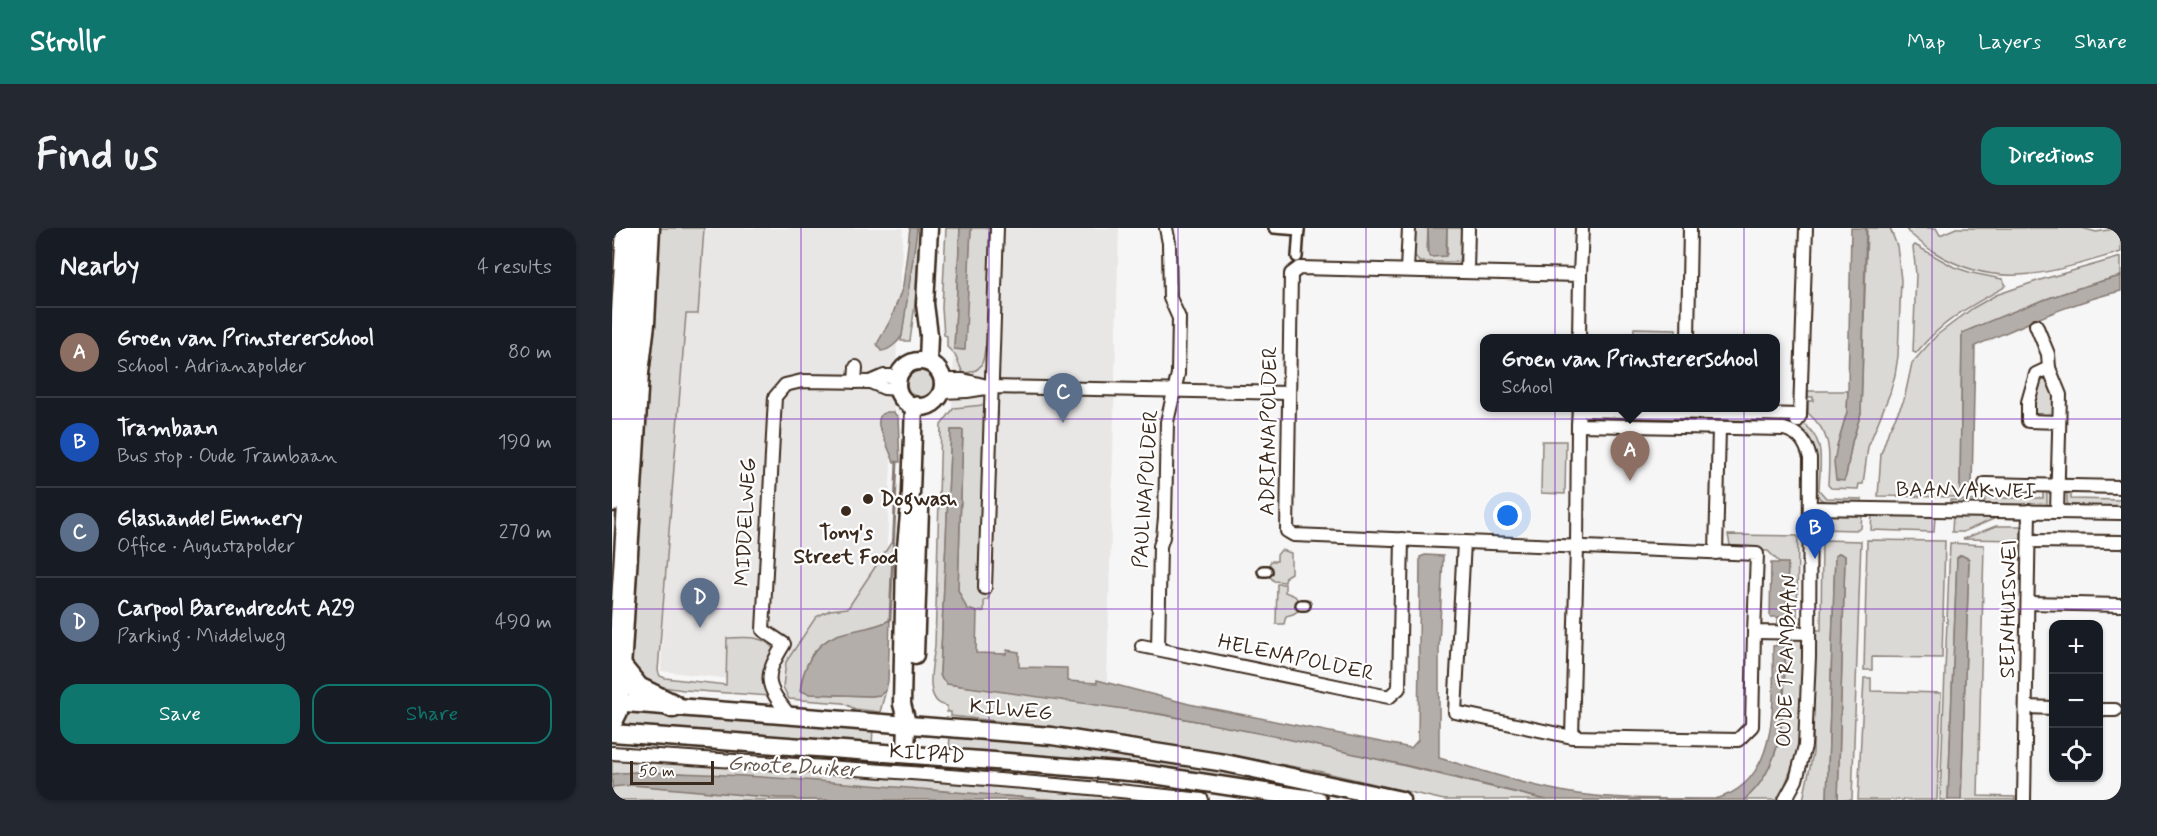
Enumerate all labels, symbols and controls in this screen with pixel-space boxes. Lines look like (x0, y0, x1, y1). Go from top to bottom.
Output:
text: Strollr (30, 24, 105, 61)
text: Map (1907, 28, 1945, 56)
text: Layers (1978, 28, 2041, 56)
text: Share (2074, 28, 2127, 56)
button: Directions (1981, 127, 2121, 185)
text: Find us (36, 129, 158, 184)
text: Nearby (60, 250, 139, 284)
text: 4 results (477, 254, 552, 281)
text: Groen van Prinstererschool (117, 325, 374, 353)
popup (1480, 334, 1780, 412)
text: A (73, 339, 86, 366)
text: 80 m (508, 339, 552, 366)
street label: ADRIANAPOLDER (1254, 346, 1284, 516)
text: Groen van Prinstererschool (1501, 346, 1759, 374)
text: School · Adrianapolder (117, 353, 307, 380)
pin: C (1044, 374, 1082, 423)
text: School (1501, 374, 1553, 401)
street label: PAULINAPOLDER (1126, 409, 1166, 569)
text: Trambaan (117, 415, 218, 443)
text: B (73, 429, 86, 456)
text: 190 m (498, 429, 552, 456)
pin: A (1610, 432, 1650, 481)
text: Bus stop · Oude Trambaan (117, 443, 337, 470)
street label: MIDDELWEG (729, 457, 763, 587)
street label: BAANVAKWEI (1896, 476, 2036, 506)
place label: Dogwash (880, 485, 958, 515)
marker: Dogwash (861, 492, 875, 506)
your location (1493, 501, 1522, 530)
marker: Tony's Street Food (839, 504, 853, 518)
text: Glashandel Emmery (117, 505, 303, 533)
pin: B (1796, 510, 1834, 559)
text: C (72, 519, 87, 546)
text: 270 m (499, 519, 552, 546)
place label: Tony's Street Food (793, 519, 899, 571)
text: Office · Augustapolder (117, 533, 295, 560)
street label: SEINHUISWEI (1994, 539, 2024, 679)
street label: OUDE TRAMBAAN (1770, 574, 1804, 748)
pin: D (680, 578, 719, 628)
text: Carpool Barendrecht A29 (117, 595, 355, 623)
text: D (73, 609, 86, 636)
text: 490 m (495, 609, 552, 636)
map controls (2049, 620, 2103, 782)
button: + (2049, 620, 2103, 674)
text: Parking · Middelweg (117, 623, 286, 650)
street label: HELENAPOLDER (1215, 628, 1377, 688)
button: − (2049, 674, 2103, 728)
button: Save (60, 684, 300, 744)
button: Share (312, 684, 552, 744)
street label: KILWEG (968, 692, 1054, 728)
button: locate (2049, 728, 2103, 782)
street label: KILPAD (888, 737, 966, 771)
water label: Groote Duiker (727, 750, 862, 785)
scale bar (630, 758, 714, 786)
text: 50 m (639, 761, 675, 782)

